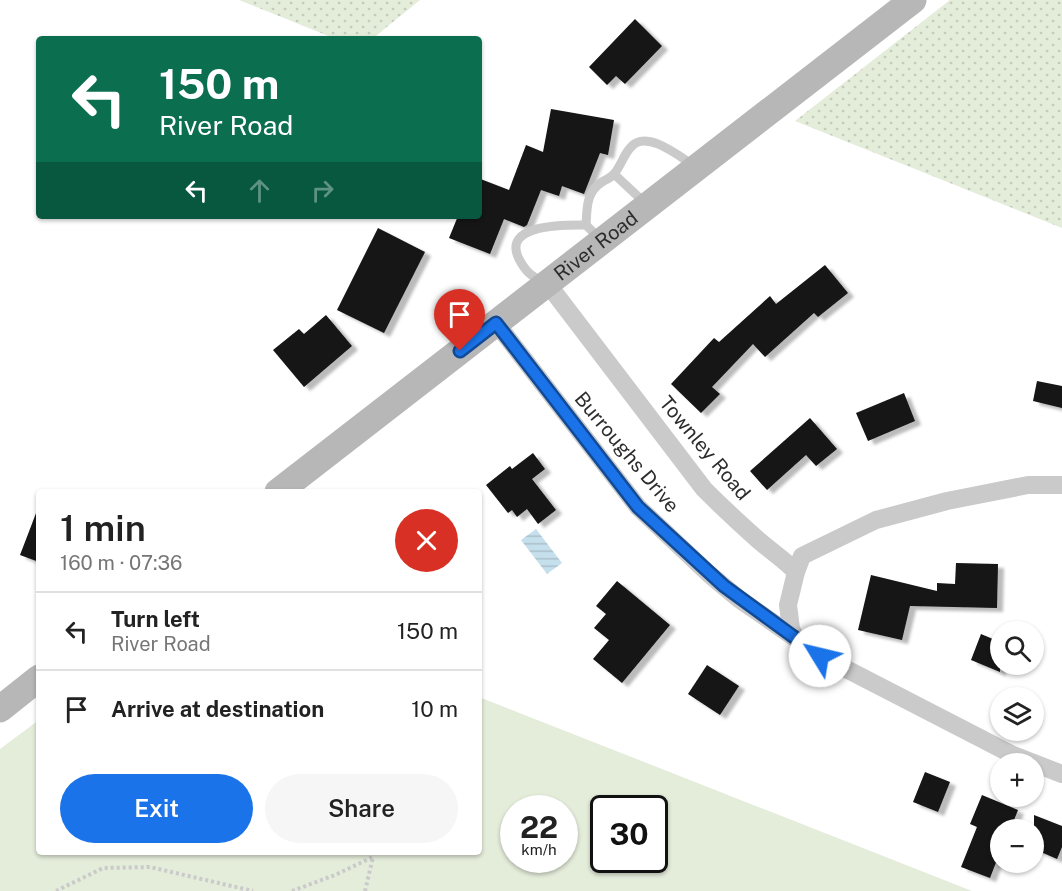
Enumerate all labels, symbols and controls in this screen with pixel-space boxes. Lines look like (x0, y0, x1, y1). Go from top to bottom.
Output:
text: 150 m (159, 59, 279, 108)
icon: left (60, 60, 138, 138)
text: River Road (159, 109, 293, 141)
icon: left (180, 174, 213, 207)
icon: ahead (243, 174, 276, 207)
icon: right (306, 174, 339, 207)
street label: River Road (549, 206, 643, 286)
pin (434, 289, 485, 351)
icon: arrive (443, 298, 476, 331)
street label: Burroughs Drive (570, 387, 684, 517)
street label: Townley Road (655, 391, 755, 505)
text: 1 min (60, 507, 146, 549)
button: close (395, 509, 458, 572)
text: 160 m · 07:36 (60, 551, 182, 575)
text: Turn left (111, 606, 200, 632)
icon: left (60, 615, 93, 648)
text: 150 m (397, 618, 458, 644)
map controls (990, 621, 1044, 873)
button: search (990, 621, 1044, 675)
position arrow (788, 624, 852, 688)
text: River Road (111, 632, 211, 656)
button: layers (990, 687, 1044, 741)
icon: arrive (60, 693, 93, 726)
text: Arrive at destination (111, 696, 324, 722)
text: 10 m (411, 696, 458, 722)
button: + (990, 753, 1044, 807)
button: Exit (60, 774, 253, 843)
button: Share (265, 774, 458, 843)
speed limit sign: 30 (590, 795, 668, 873)
text: 22 (520, 809, 558, 845)
button: − (990, 819, 1044, 873)
text: km/h (521, 841, 557, 858)

